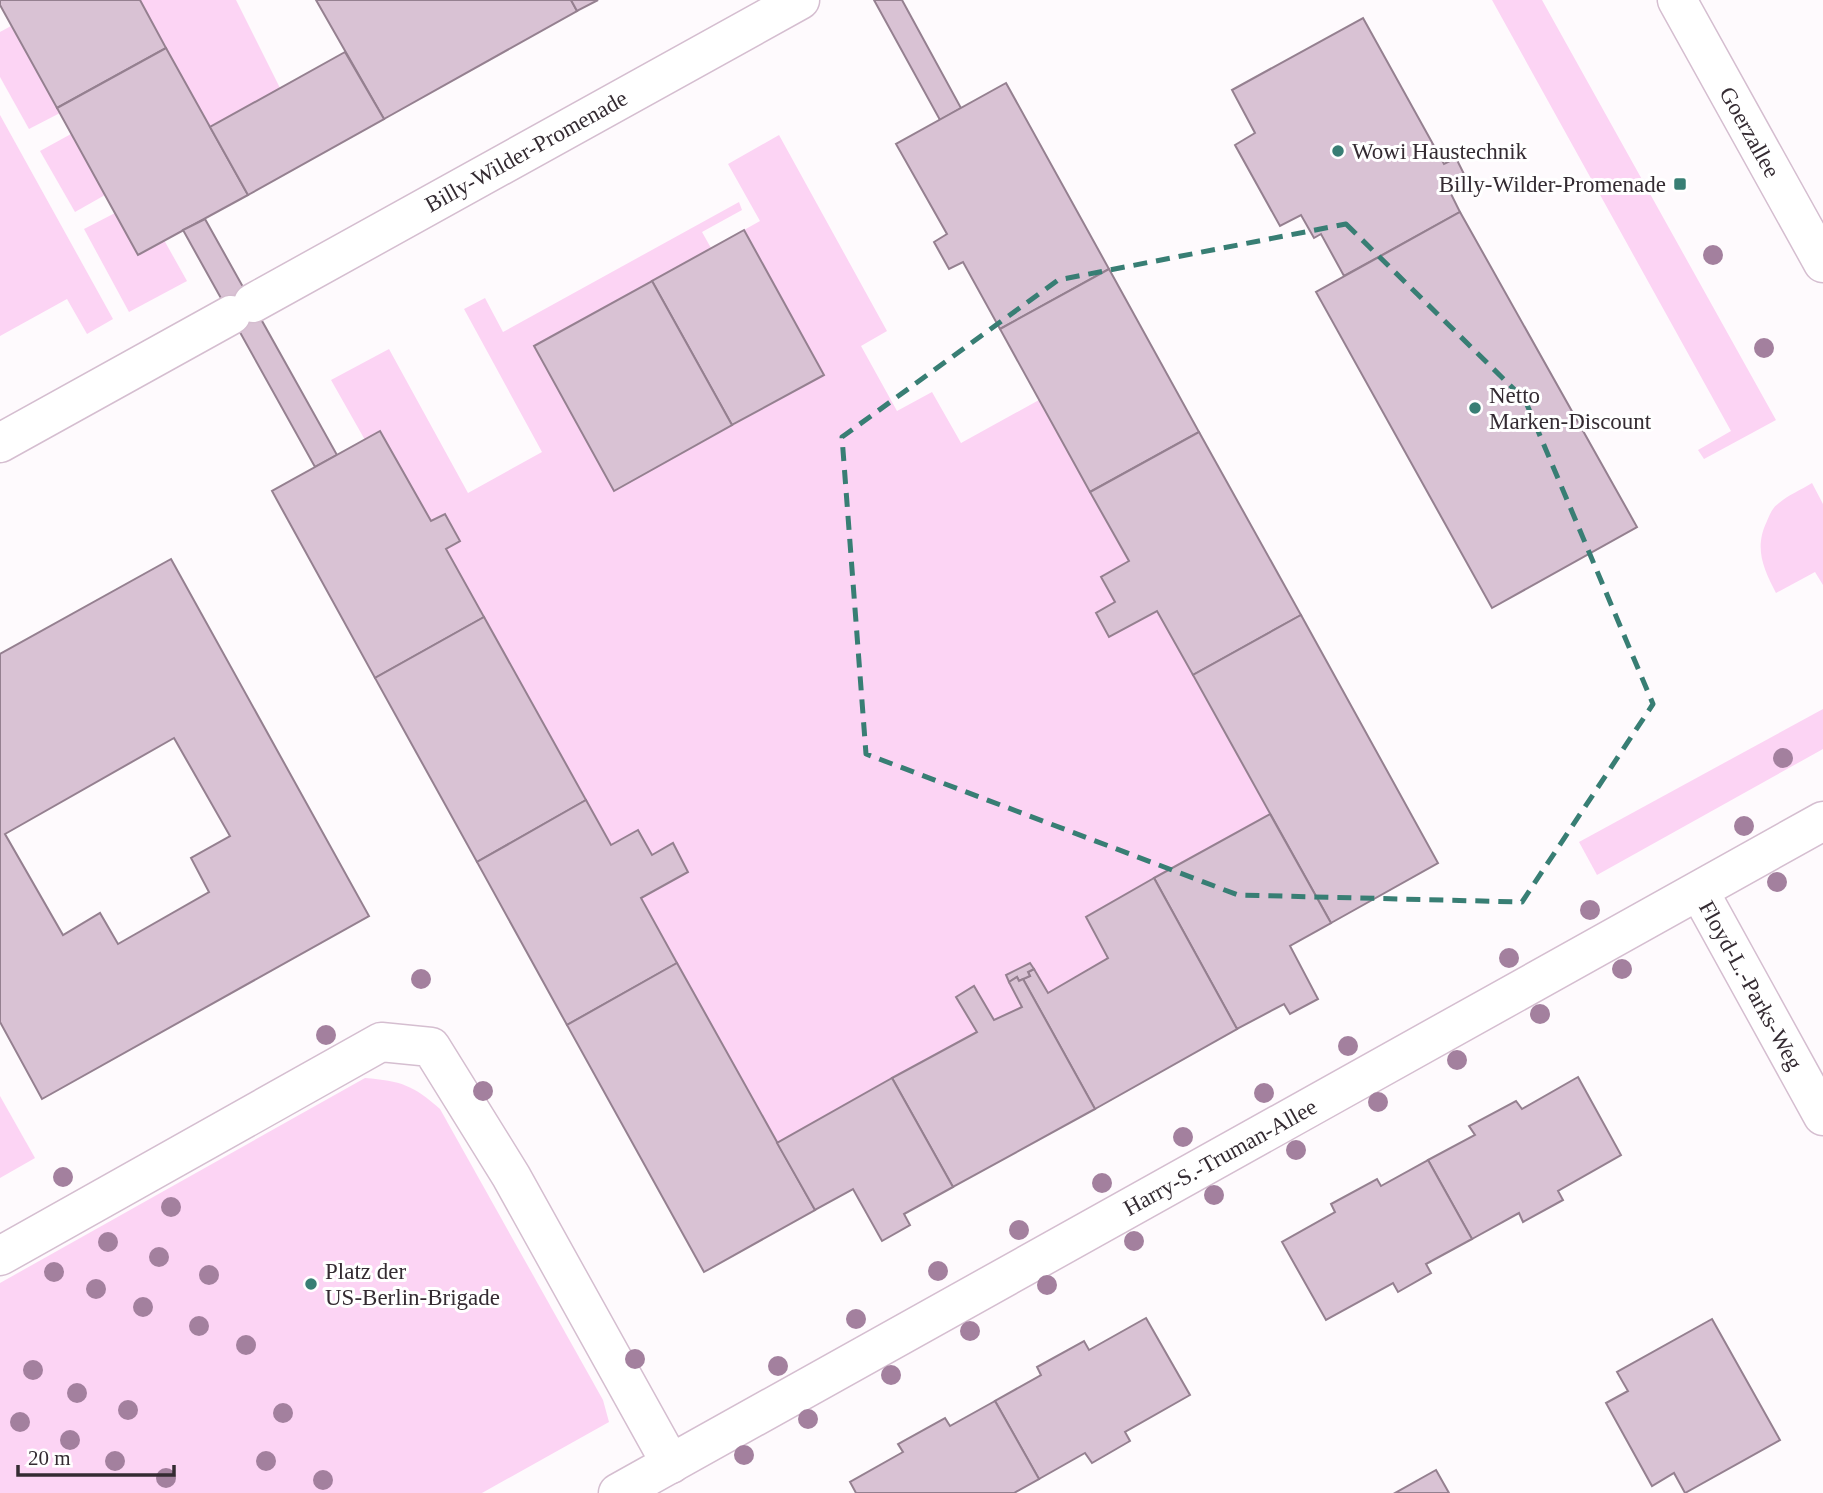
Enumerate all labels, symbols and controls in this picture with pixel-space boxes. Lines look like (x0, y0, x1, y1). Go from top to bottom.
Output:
street label: Goerzallee (1714, 83, 1785, 182)
street label: Billy-Wilder-Promenade (421, 85, 632, 217)
place label: Wowi Haustechnik (1352, 139, 1528, 164)
marker: Wowi Haustechnik (1330, 143, 1346, 159)
place label: Billy-Wilder-Promenade (1439, 172, 1666, 197)
marker: Billy-Wilder-Promenade (1672, 176, 1688, 192)
place label: Netto Marken-Discount (1489, 383, 1652, 434)
marker: Netto Marken-Discount (1467, 400, 1483, 416)
street label: Floyd-L.-Parks-Weg (1694, 896, 1808, 1074)
street label: Harry-S.-Truman-Allee (1119, 1094, 1321, 1221)
place label: Platz der US-Berlin-Brigade (325, 1259, 500, 1310)
marker: Platz der US-Berlin-Brigade (303, 1276, 319, 1292)
scale bar (18, 1434, 173, 1478)
text: 20 m (28, 1446, 71, 1470)

